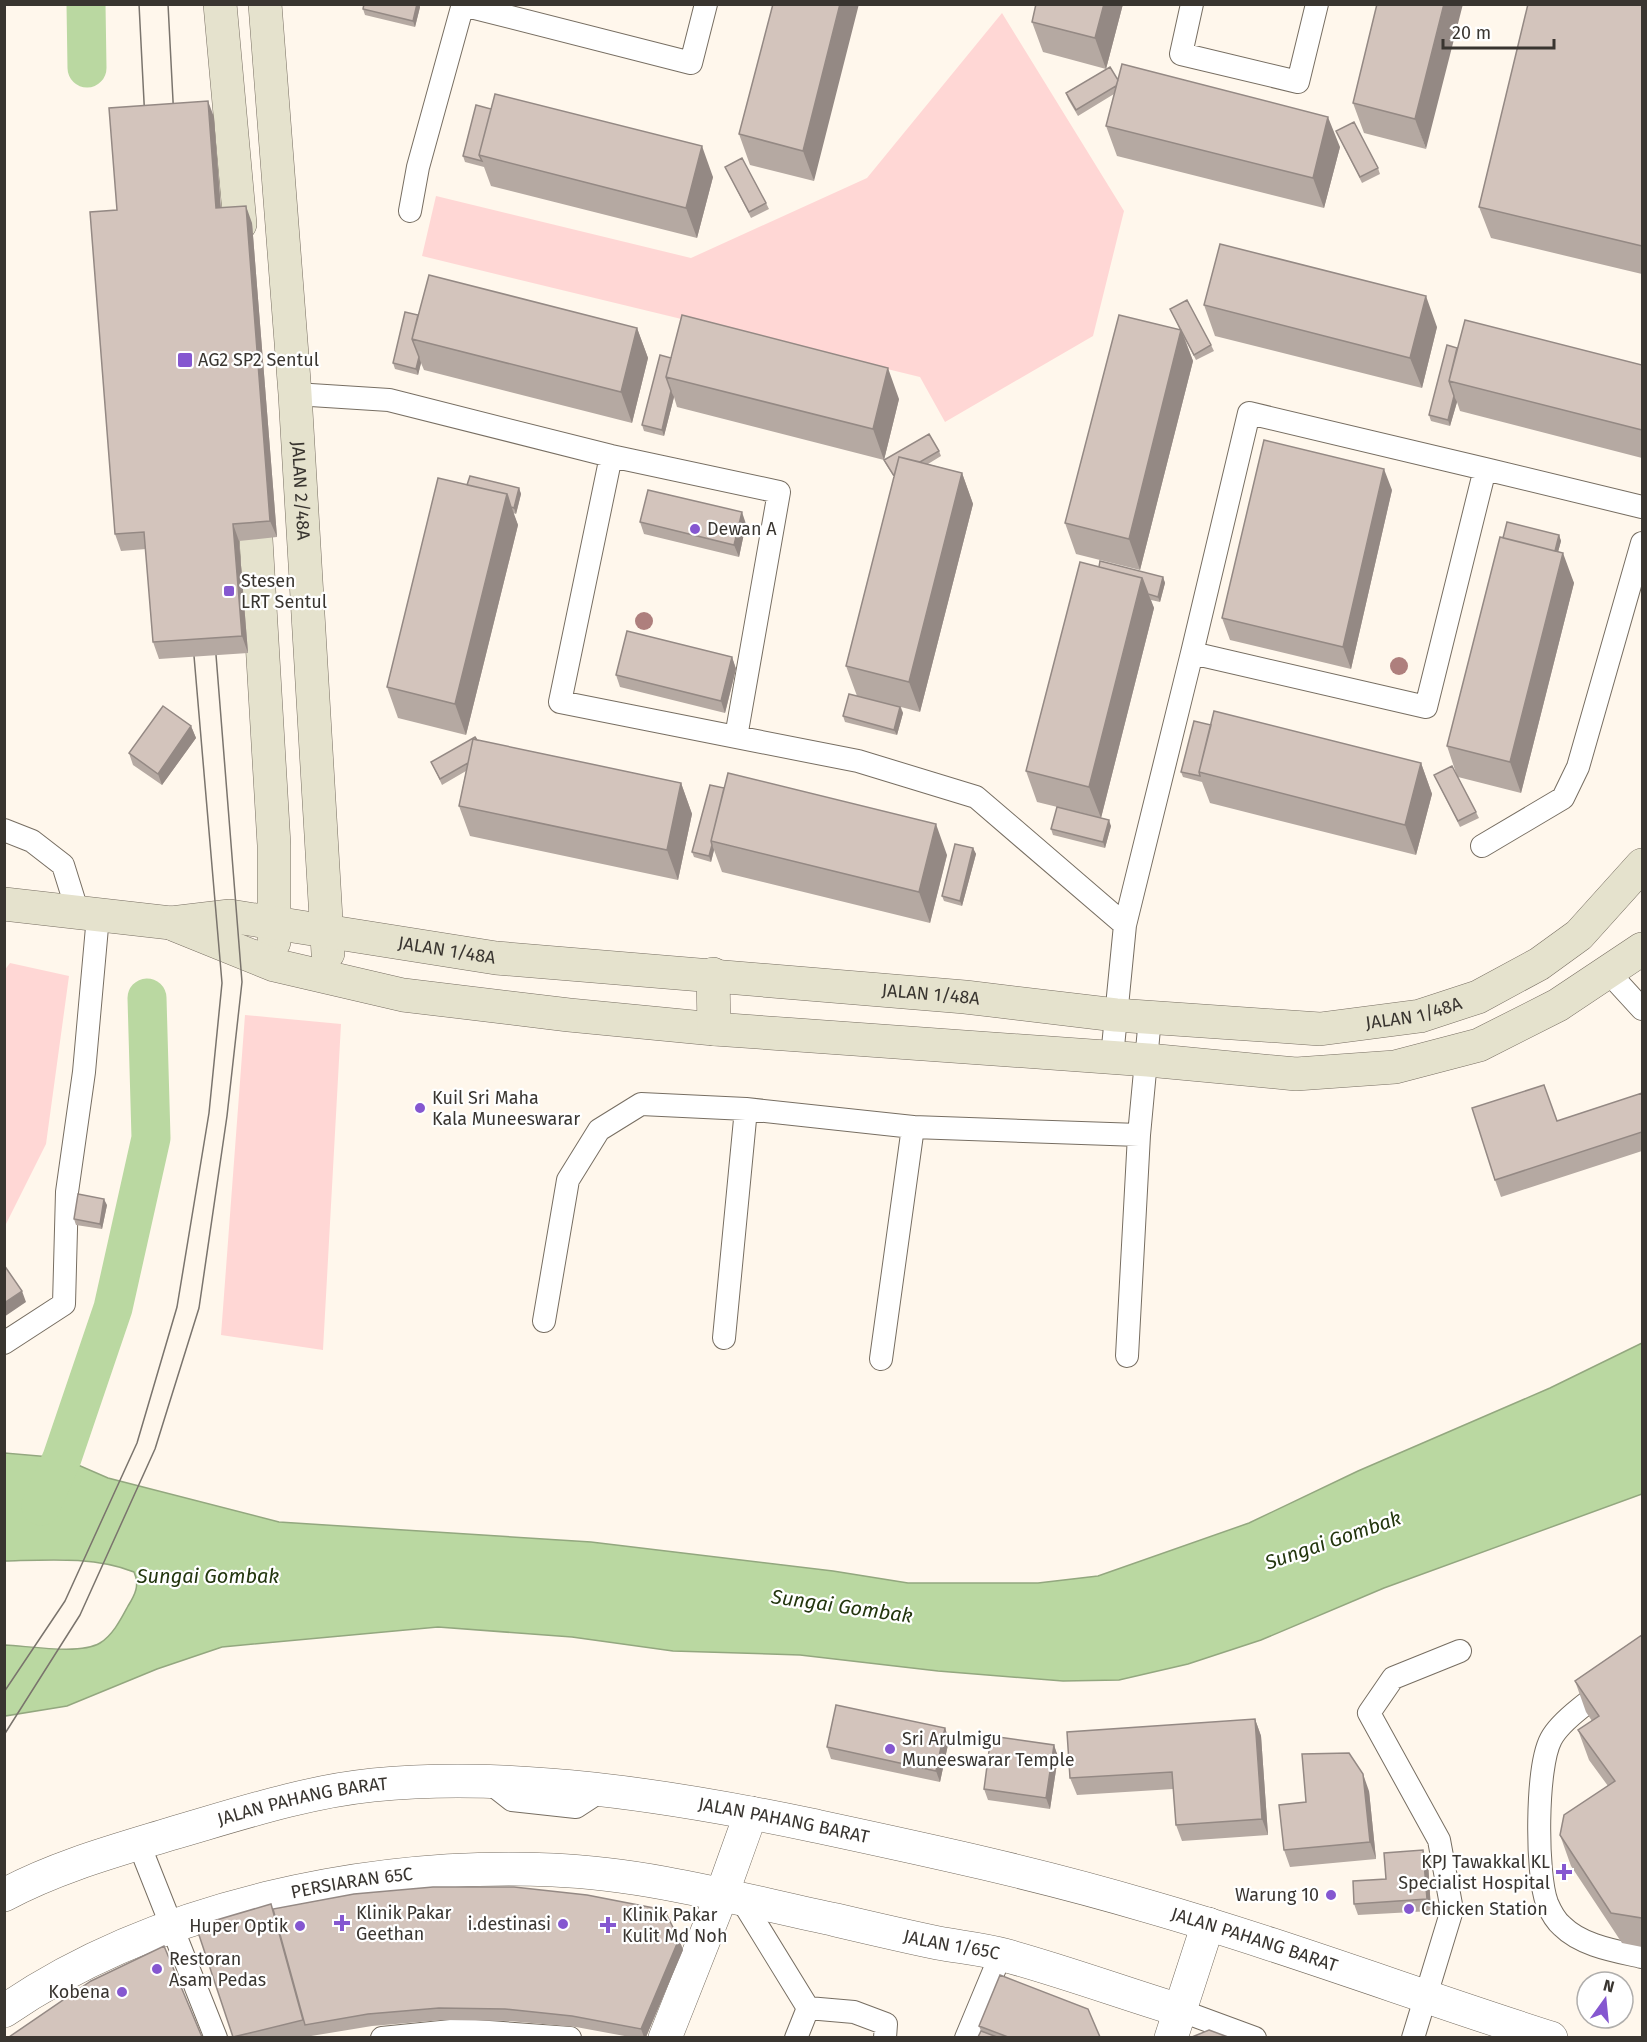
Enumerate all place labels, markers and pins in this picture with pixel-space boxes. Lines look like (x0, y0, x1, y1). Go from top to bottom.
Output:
place label: AG2 SP2 Sentul (198, 349, 319, 371)
marker: AG2 SP2 Sentul (176, 351, 194, 369)
place label: Dewan A (707, 518, 777, 540)
marker: Dewan A (688, 522, 702, 536)
place label: Stesen LRT Sentul (241, 570, 327, 613)
marker: Stesen LRT Sentul (222, 584, 236, 598)
place label: Kuil Sri Maha Kala Muneeswarar (432, 1087, 580, 1130)
marker: Kuil Sri Maha Kala Muneeswarar (413, 1101, 427, 1115)
place label: Sri Arulmigu Muneeswarar Temple (902, 1728, 1074, 1771)
marker: Sri Arulmigu Muneeswarar Temple (883, 1742, 897, 1756)
place label: KPJ Tawakkal KL Specialist Hospital (1398, 1851, 1550, 1894)
marker: KPJ Tawakkal KL Specialist Hospital (1555, 1863, 1573, 1881)
place label: Warung 10 (1235, 1884, 1319, 1906)
marker: Warung 10 (1324, 1888, 1338, 1902)
place label: Chicken Station (1421, 1898, 1548, 1920)
place label: Klinik Pakar Geethan (356, 1902, 452, 1945)
marker: Chicken Station (1402, 1902, 1416, 1916)
place label: Klinik Pakar Kulit Md Noh (622, 1904, 727, 1947)
place label: i.destinasi (468, 1913, 551, 1935)
marker: Klinik Pakar Geethan (333, 1914, 351, 1932)
place label: Huper Optik (189, 1915, 289, 1937)
marker: Klinik Pakar Kulit Md Noh (599, 1916, 617, 1934)
marker: i.destinasi (556, 1917, 570, 1931)
marker: Huper Optik (293, 1919, 307, 1933)
place label: Restoran Asam Pedas (169, 1948, 266, 1991)
marker: Restoran Asam Pedas (150, 1962, 164, 1976)
place label: Kobena (48, 1981, 110, 2003)
marker: Kobena (115, 1985, 129, 1999)

